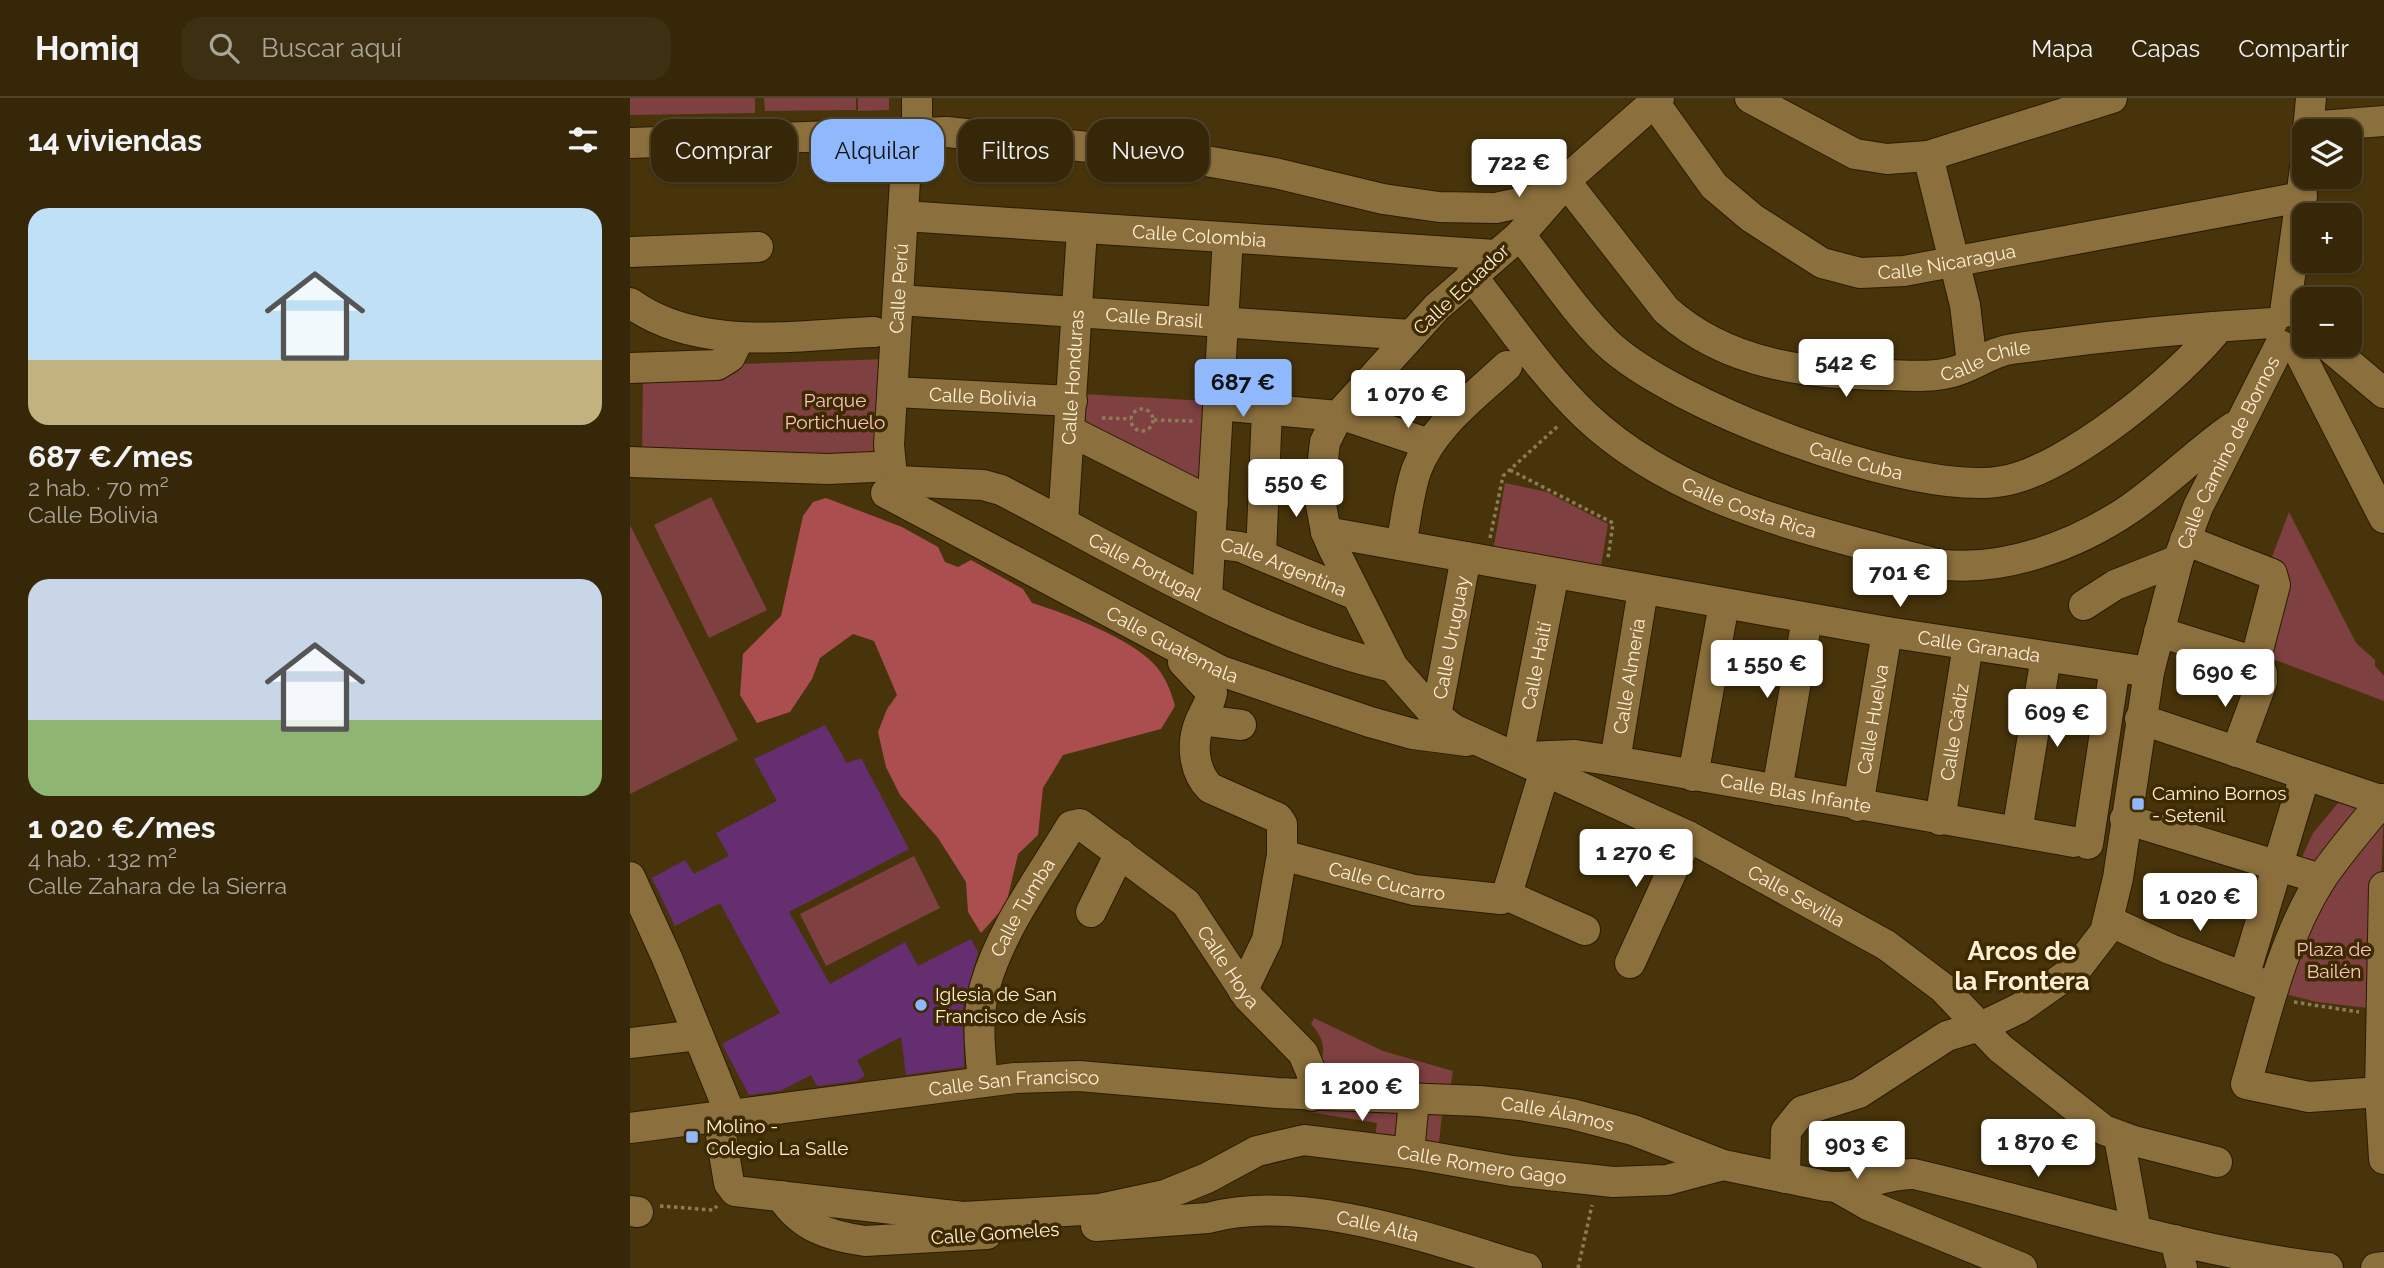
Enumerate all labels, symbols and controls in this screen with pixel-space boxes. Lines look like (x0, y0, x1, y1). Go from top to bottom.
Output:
search box (181, 17, 671, 80)
text: Homiq (35, 29, 139, 68)
icon: search (205, 29, 243, 67)
text: Buscar aquí (261, 33, 402, 63)
text: Mapa (2031, 34, 2093, 63)
text: Capas (2131, 34, 2200, 63)
text: Compartir (2238, 34, 2349, 63)
chip: Comprar (651, 119, 797, 182)
chip: Alquilar (811, 119, 944, 182)
chip: Filtros (958, 119, 1073, 182)
chip: Nuevo (1087, 119, 1209, 182)
map controls (2292, 119, 2362, 357)
button: layers (2292, 119, 2362, 189)
icon: filters (564, 121, 602, 159)
text: 14 viviendas (28, 123, 202, 158)
pin: 722 € (1470, 140, 1568, 199)
text: 722 € (1488, 148, 1550, 175)
button: + (2292, 203, 2362, 273)
street label: Calle Colombia (1132, 220, 1267, 251)
street label: Calle Ecuador (1409, 239, 1514, 339)
street label: Calle Nicaragua (1877, 239, 2018, 283)
street label: Calle Perú (885, 243, 912, 334)
icon: home (252, 253, 378, 379)
button: − (2292, 287, 2362, 357)
street label: Calle Brasil (1105, 303, 1205, 332)
street label: Calle Honduras (1057, 309, 1088, 446)
street label: Calle Chile (1938, 336, 2032, 385)
pin: 542 € (1797, 340, 1895, 399)
text: 542 € (1815, 348, 1877, 375)
street label: Calle Camino de Bornos (2172, 352, 2284, 552)
pin: 687 € (1194, 360, 1292, 419)
text: 687 € (1211, 368, 1275, 395)
pin: 1 070 € (1343, 370, 1473, 430)
text: 1 070 € (1367, 379, 1449, 406)
street label: Calle Bolivia (929, 383, 1037, 410)
park label: Parque Portichuelo (785, 389, 885, 433)
street label: Calle Cuba (1806, 436, 1905, 484)
text: 687 €/mes (28, 439, 193, 474)
pin: 550 € (1247, 460, 1345, 519)
text: 550 € (1264, 468, 1328, 495)
street label: Calle Costa Rica (1678, 472, 1819, 542)
text: 2 hab. · 70 m² (28, 474, 169, 501)
text: Calle Bolivia (28, 501, 158, 528)
street label: Calle Portugal (1085, 528, 1206, 606)
street label: Calle Argentina (1219, 533, 1350, 601)
pin: 701 € (1851, 550, 1949, 609)
text: 701 € (1869, 558, 1931, 585)
street label: Calle Uruguay (1428, 574, 1473, 701)
street label: Calle Guatemala (1103, 601, 1241, 687)
street label: Calle Almería (1609, 617, 1649, 736)
street label: Calle Haití (1517, 619, 1555, 711)
icon: home (252, 624, 378, 750)
street label: Calle Granada (1916, 626, 2042, 666)
pin: 1 550 € (1702, 640, 1832, 700)
text: 1 550 € (1727, 649, 1807, 676)
pin: 690 € (2176, 650, 2274, 709)
text: 690 € (2192, 658, 2258, 685)
street label: Calle Huelva (1852, 662, 1892, 776)
street label: Calle Cádiz (1935, 682, 1973, 782)
pin: 609 € (2008, 690, 2106, 749)
text: 609 € (2024, 698, 2090, 725)
street label: Calle Blas Infante (1719, 769, 1873, 817)
place label: Camino Bornos - Setenil (2152, 782, 2286, 826)
marker: Camino Bornos - Setenil (2130, 796, 2146, 812)
text: 1 020 €/mes (28, 810, 216, 845)
pin: 1 270 € (1571, 830, 1701, 889)
text: 1 270 € (1596, 838, 1676, 865)
text: 4 hab. · 132 m² (28, 845, 177, 872)
street label: Calle Tumba (986, 854, 1059, 960)
street label: Calle Cucarro (1326, 857, 1446, 904)
street label: Calle Sevilla (1744, 860, 1849, 931)
text: Calle Zahara de la Sierra (28, 872, 287, 899)
pin: 1 020 € (2135, 874, 2265, 933)
text: 1 020 € (2159, 882, 2241, 909)
street label: Calle Hoya (1193, 921, 1264, 1013)
district label: Arcos de la Frontera (1954, 936, 2090, 996)
park label: Plaza de Bailén (2297, 938, 2371, 982)
place label: Iglesia de San Francisco de Asís (935, 983, 1086, 1027)
marker: Iglesia de San Francisco de Asís (913, 997, 929, 1013)
pin: 1 200 € (1297, 1063, 1427, 1123)
street label: Calle San Francisco (927, 1065, 1100, 1100)
text: 1 200 € (1321, 1072, 1403, 1099)
street label: Calle Álamos (1500, 1092, 1617, 1136)
place label: Molino - Colegio La Salle (706, 1115, 848, 1159)
pin: 1 870 € (1973, 1119, 2103, 1179)
pin: 903 € (1808, 1122, 1906, 1181)
text: 1 870 € (1997, 1128, 2079, 1155)
marker: Molino - Colegio La Salle (684, 1129, 700, 1145)
text: 903 € (1825, 1130, 1889, 1157)
street label: Calle Romero Gago (1396, 1141, 1568, 1188)
street label: Calle Alta (1335, 1206, 1422, 1246)
street label: Calle Gomeles (930, 1218, 1060, 1248)

